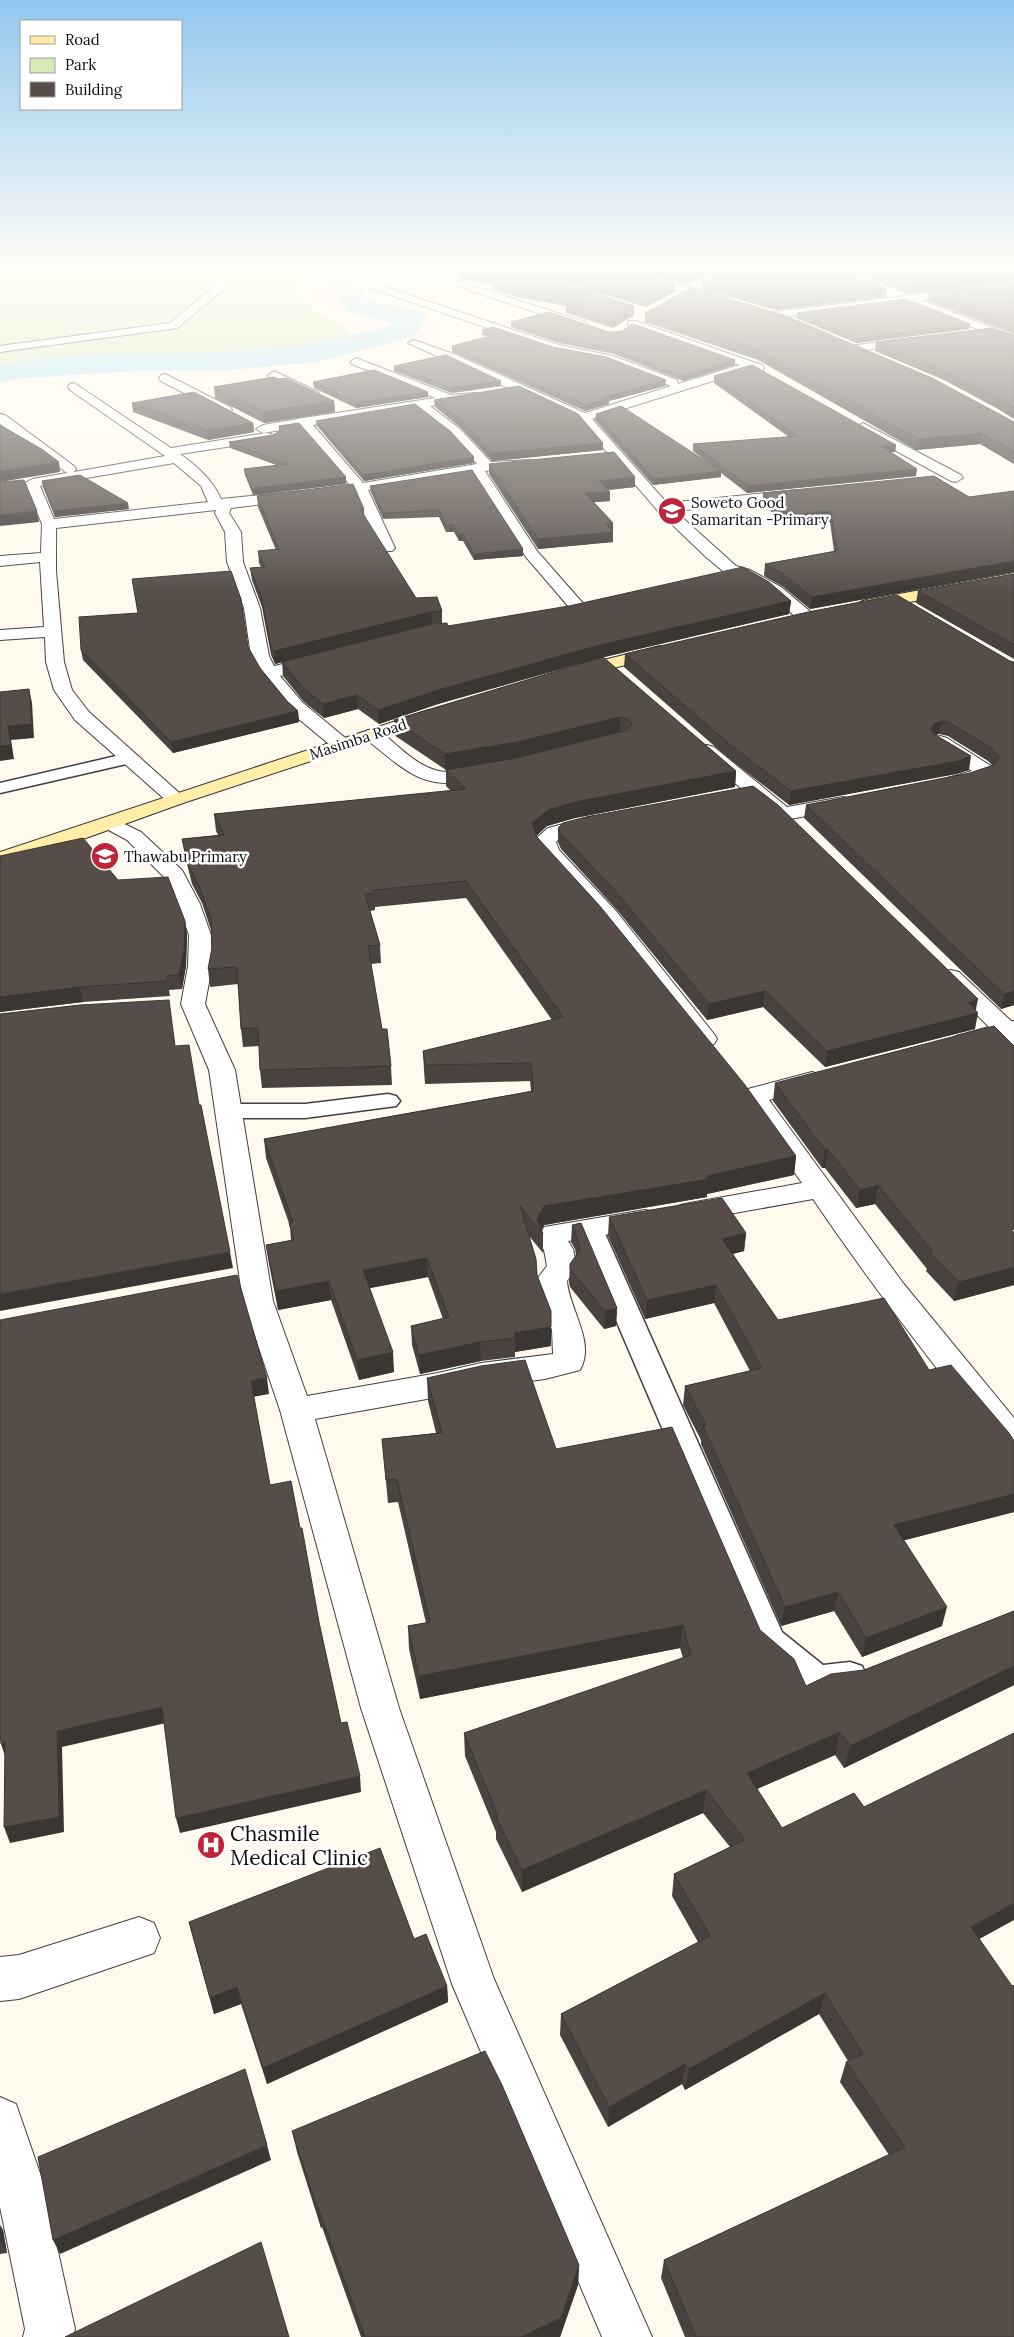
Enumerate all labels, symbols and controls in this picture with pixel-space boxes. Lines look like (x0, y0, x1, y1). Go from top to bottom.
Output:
legend (20, 20, 182, 110)
text: Road (65, 30, 100, 49)
text: Park (65, 55, 96, 74)
text: Building (65, 80, 123, 99)
place label: Soweto Good Samaritan -Primary (691, 493, 829, 529)
school or university icon: Soweto Good Samaritan -Primary (657, 496, 687, 526)
street label: Masimba Road (307, 714, 409, 764)
school or university icon: Thawabu Primary (90, 841, 120, 871)
place label: Thawabu Primary (124, 847, 247, 866)
place label: Chasmile Medical Clinic (230, 1820, 368, 1871)
hospital icon: Chasmile Medical Clinic (196, 1830, 226, 1860)

